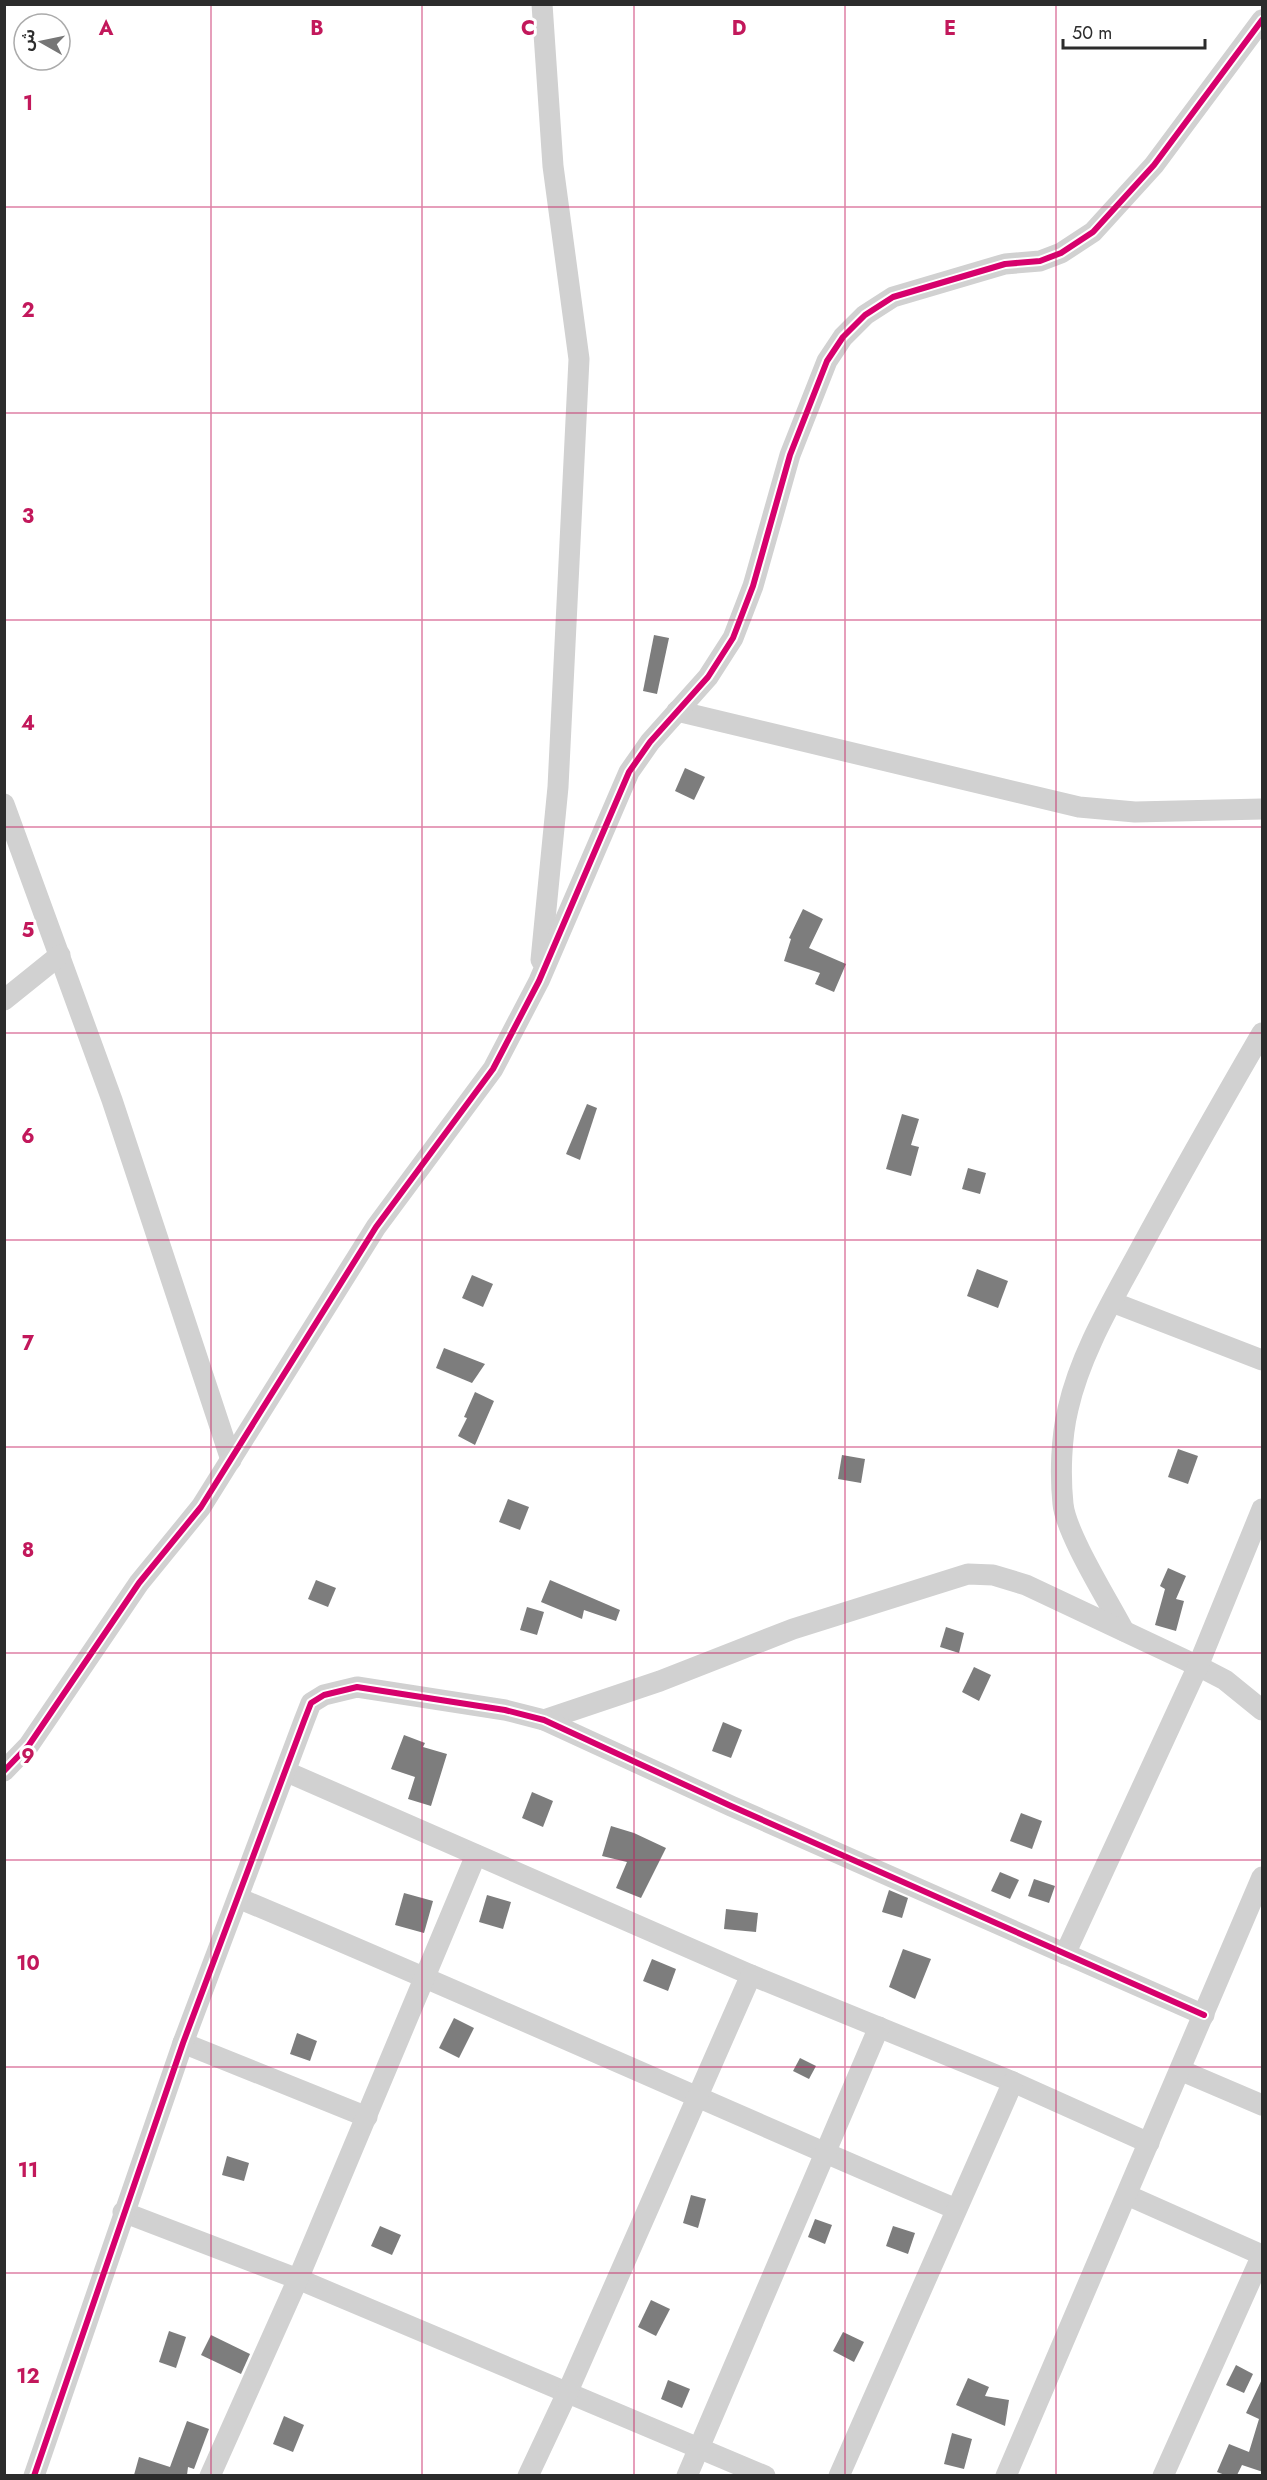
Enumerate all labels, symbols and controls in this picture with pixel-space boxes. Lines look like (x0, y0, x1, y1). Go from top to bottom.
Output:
north arrow (12, 12, 72, 72)
scale bar (1063, 12, 1206, 50)
text: A (98, 14, 114, 43)
text: B (310, 14, 324, 43)
text: C (521, 14, 535, 43)
text: D (732, 14, 746, 43)
text: E (944, 14, 956, 43)
text: 50 m (1072, 20, 1112, 46)
text: ش (15, 27, 41, 52)
text: 1 (23, 89, 33, 118)
text: 2 (21, 296, 35, 325)
text: 3 (22, 502, 34, 531)
text: 4 (21, 709, 35, 738)
text: 5 (22, 916, 35, 945)
text: 6 (21, 1122, 35, 1151)
text: 7 (22, 1329, 35, 1358)
text: 8 (22, 1536, 34, 1565)
text: 9 (21, 1742, 35, 1771)
text: 10 (16, 1949, 40, 1978)
text: 11 (18, 2156, 38, 2185)
text: 12 (16, 2362, 40, 2391)

